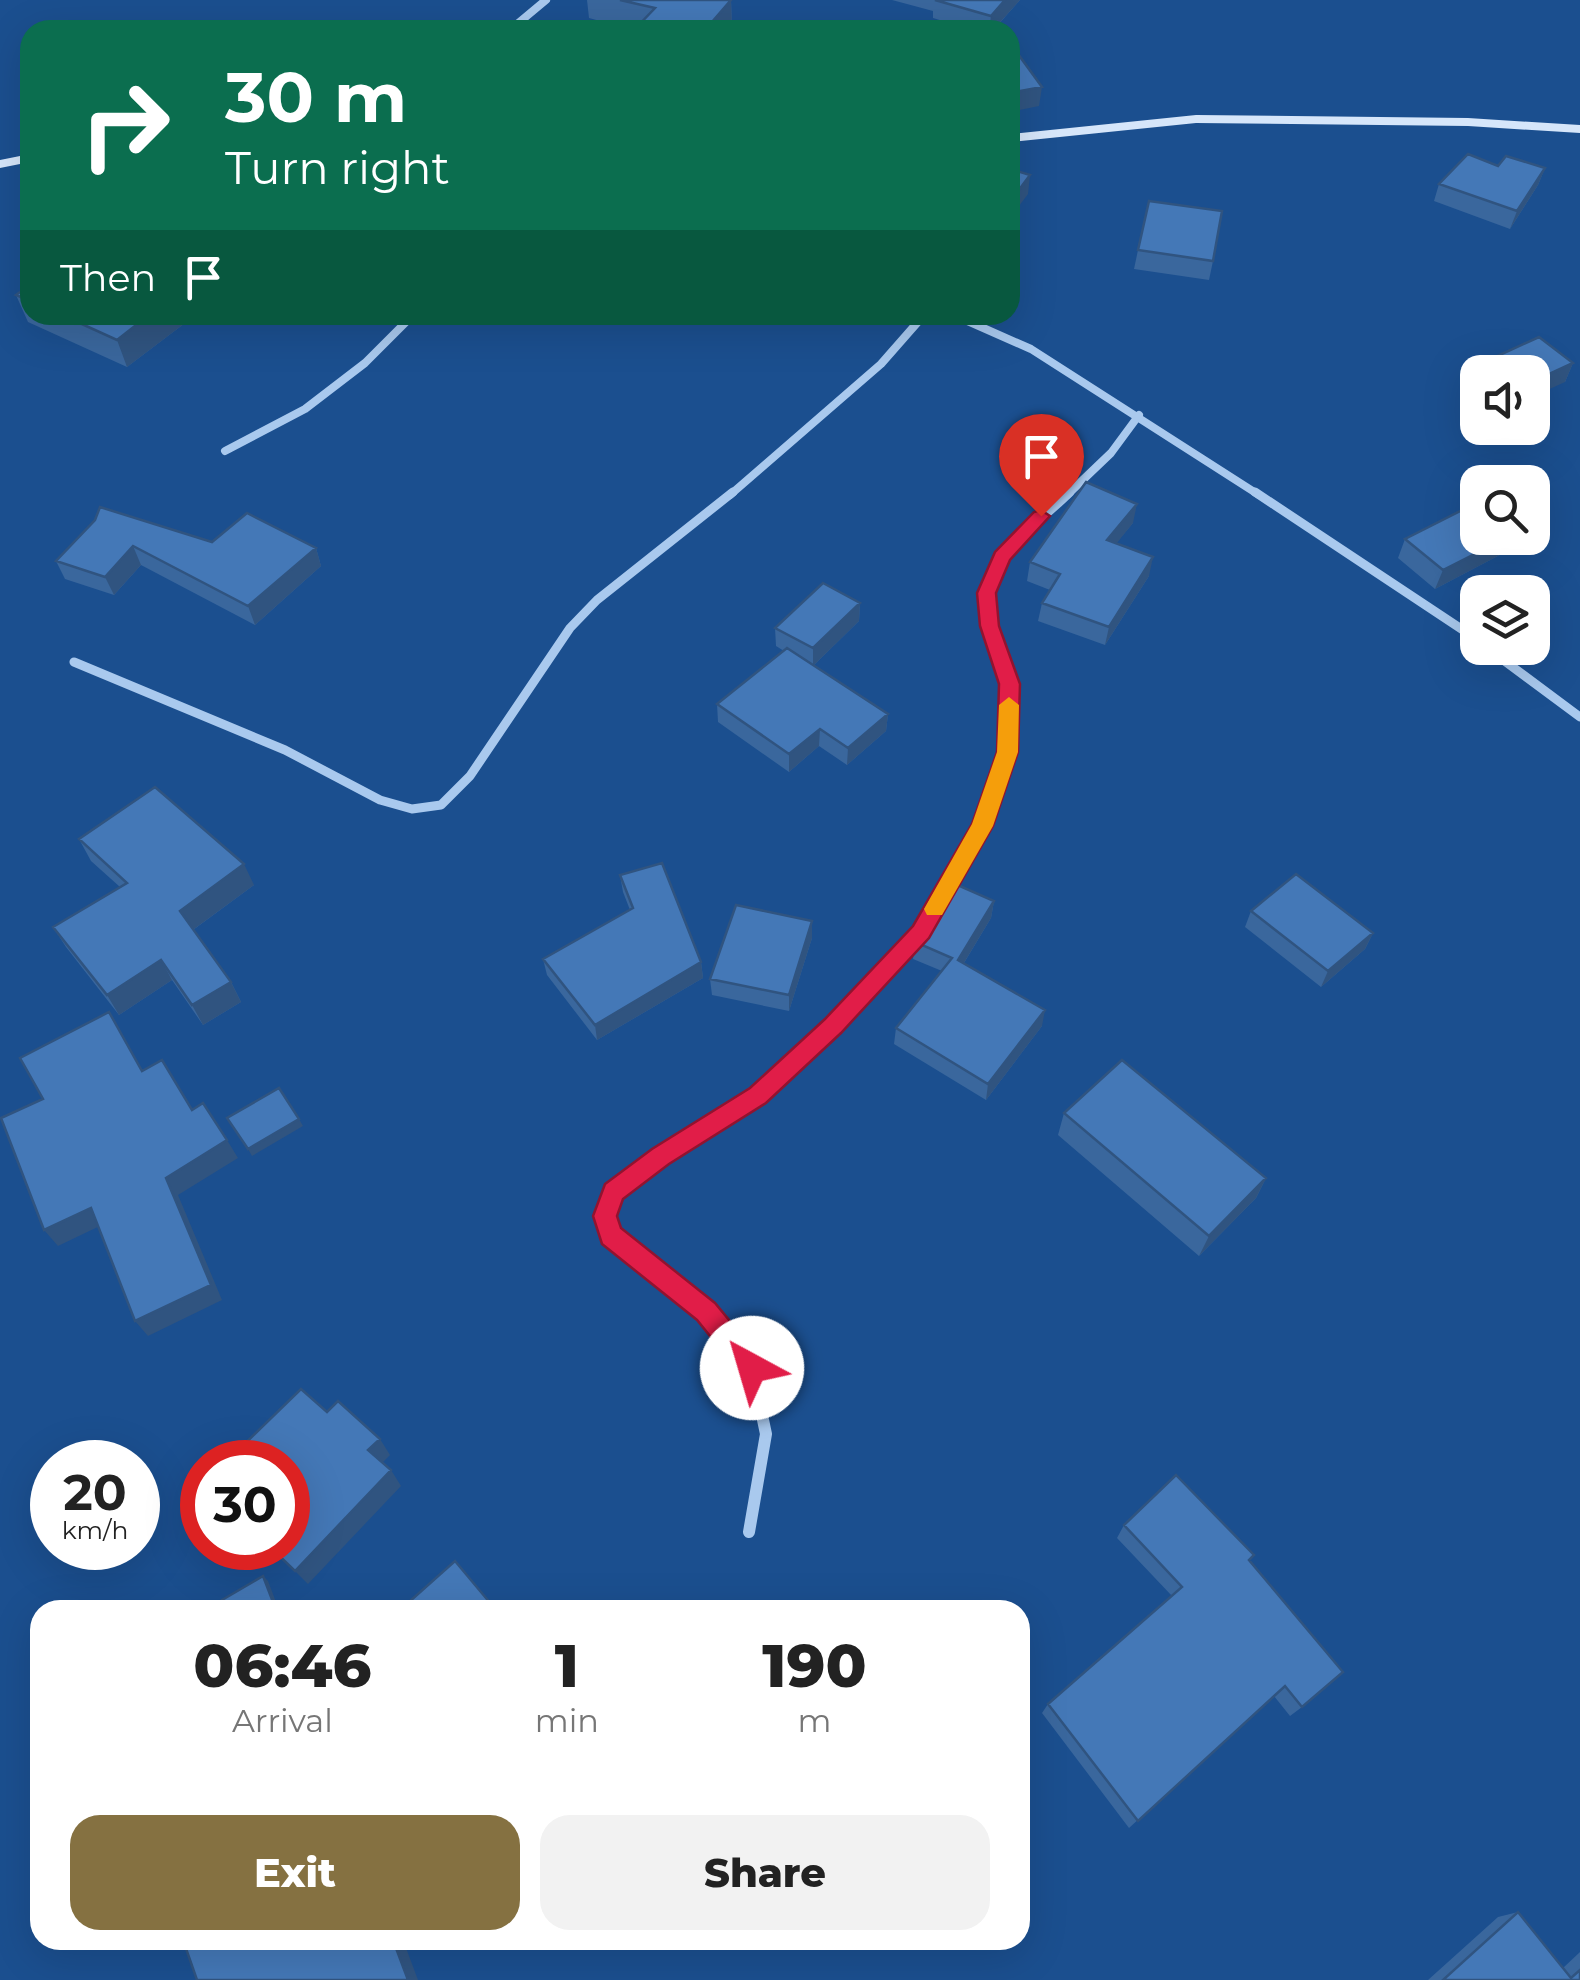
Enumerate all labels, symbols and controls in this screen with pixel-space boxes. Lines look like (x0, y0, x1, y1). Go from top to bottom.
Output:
text: 30 m (225, 54, 407, 140)
icon: right (60, 60, 190, 190)
text: Turn right (225, 140, 450, 195)
icon: arrive (176, 250, 231, 305)
text: Then (60, 254, 156, 301)
map controls (1460, 355, 1550, 665)
button: sound (1460, 355, 1550, 445)
pin (999, 414, 1084, 517)
icon: arrive (1014, 429, 1069, 484)
button: search (1460, 465, 1550, 555)
button: layers (1460, 575, 1550, 665)
position arrow (700, 1316, 804, 1420)
speed limit sign: 30 (180, 1440, 310, 1570)
text: 20 (63, 1462, 127, 1523)
text: km/h (62, 1515, 128, 1545)
text: 06:46 (193, 1629, 371, 1702)
text: 1 (555, 1629, 579, 1702)
text: 190 (762, 1629, 867, 1702)
text: Arrival (232, 1701, 333, 1740)
text: min (535, 1701, 599, 1740)
text: m (797, 1701, 831, 1740)
button: Exit (70, 1815, 520, 1930)
button: Share (540, 1815, 990, 1930)

